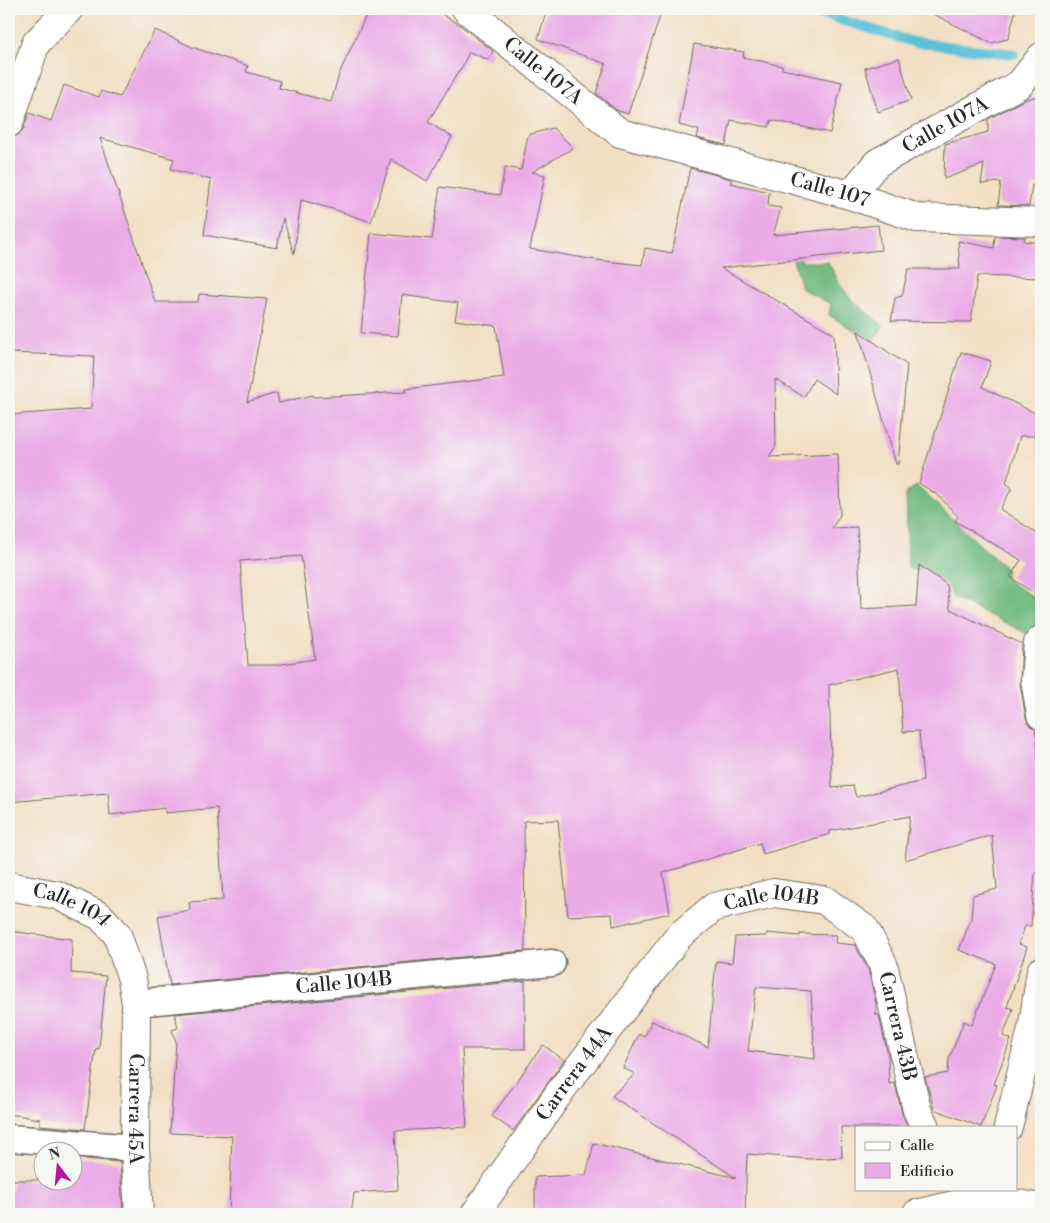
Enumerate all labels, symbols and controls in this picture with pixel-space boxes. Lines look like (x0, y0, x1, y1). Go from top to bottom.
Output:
street label: Calle 107A (498, 32, 589, 111)
street label: Calle 107A (898, 91, 994, 159)
street label: Calle 107 (787, 167, 873, 213)
street label: Calle 104 (31, 878, 117, 933)
street label: Calle 104B (721, 880, 821, 917)
street label: Calle 104B (294, 966, 394, 1000)
street label: Carrera 43B (873, 969, 922, 1083)
street label: Carrera 44A (531, 1020, 619, 1126)
street label: Carrera 45A (122, 1053, 149, 1166)
legend (855, 1126, 1018, 1190)
text: Calle (900, 1136, 934, 1155)
north arrow (32, 1140, 82, 1190)
text: N (47, 1144, 62, 1165)
text: Edificio (900, 1162, 954, 1181)

